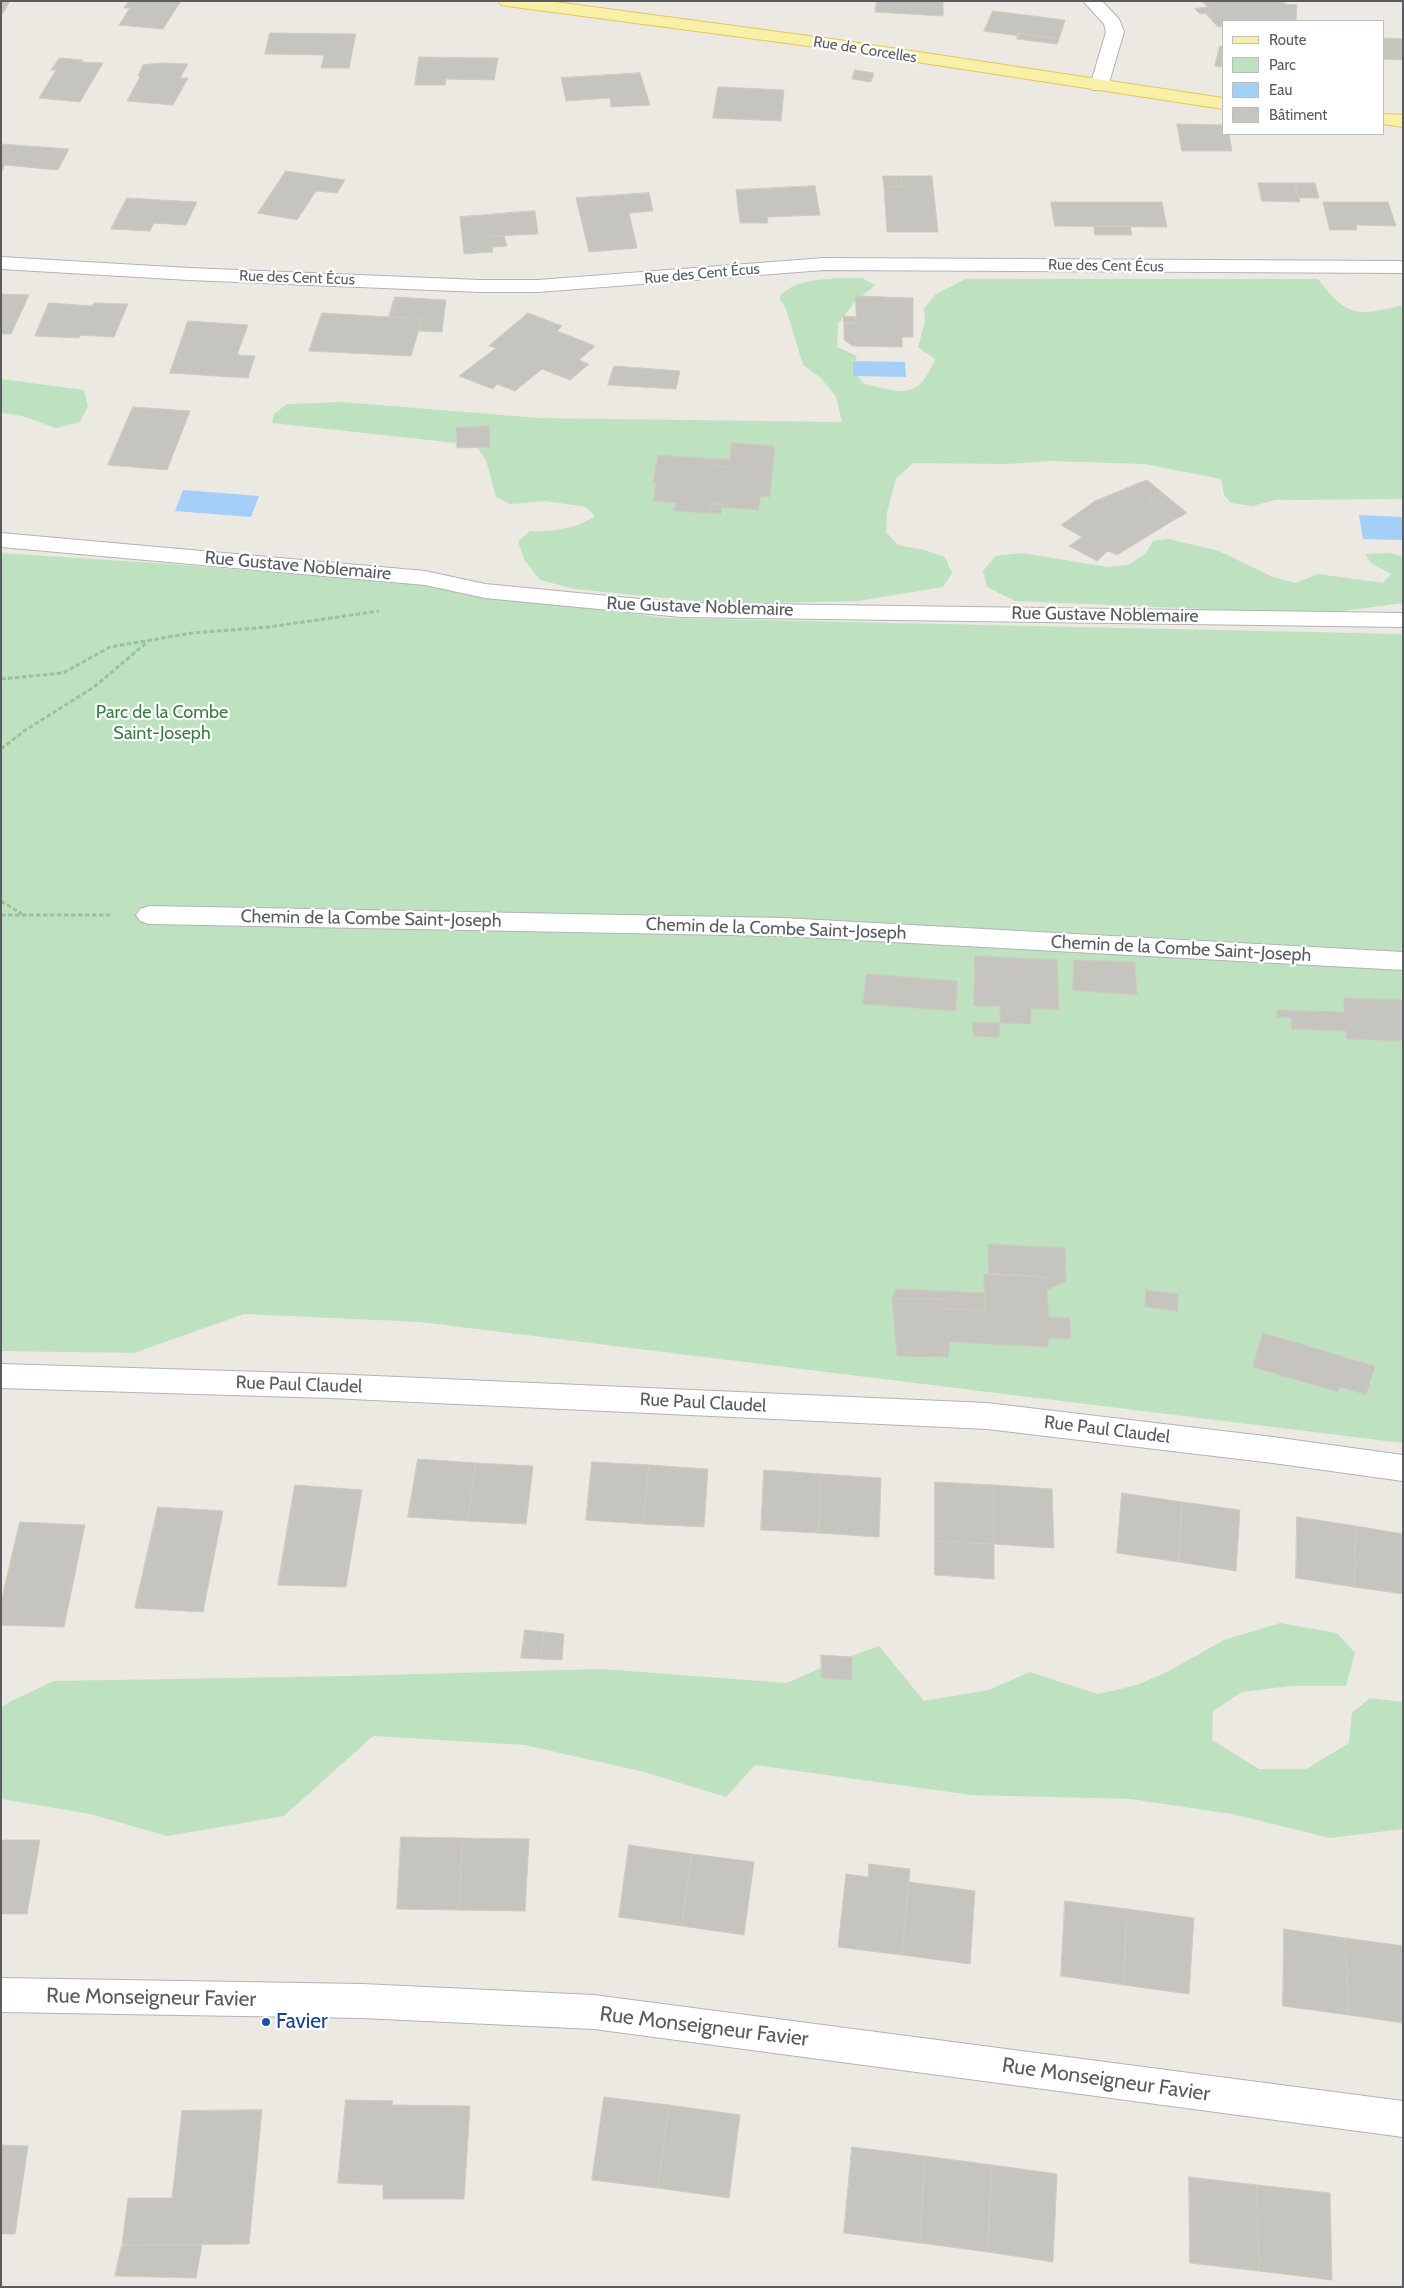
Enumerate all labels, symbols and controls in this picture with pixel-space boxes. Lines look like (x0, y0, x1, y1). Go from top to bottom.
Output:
legend (1222, 20, 1384, 135)
text: Route (1269, 31, 1307, 49)
street label: Rue de Corcelles (812, 33, 918, 67)
text: Parc (1269, 56, 1296, 74)
text: Eau (1269, 81, 1292, 99)
text: Bâtiment (1269, 106, 1327, 124)
street label: Rue des Cent Écus (1048, 256, 1164, 276)
street label: Rue des Cent Écus (644, 260, 760, 288)
street label: Rue des Cent Écus (239, 267, 355, 289)
street label: Rue Gustave Noblemaire (204, 547, 392, 585)
street label: Rue Gustave Noblemaire (606, 593, 794, 621)
street label: Rue Gustave Noblemaire (1011, 603, 1199, 627)
park label: Parc de la Combe Saint-Joseph (96, 702, 228, 744)
street label: Chemin de la Combe Saint-Joseph (240, 906, 502, 932)
street label: Chemin de la Combe Saint-Joseph (645, 914, 907, 944)
street label: Chemin de la Combe Saint-Joseph (1050, 931, 1312, 967)
street label: Rue Paul Claudel (235, 1372, 363, 1398)
street label: Rue Paul Claudel (639, 1389, 767, 1417)
street label: Rue Paul Claudel (1043, 1412, 1171, 1448)
street label: Rue Monseigneur Favier (46, 1984, 256, 2012)
street label: Rue Monseigneur Favier (598, 2002, 810, 2052)
place label: Favier (276, 2009, 328, 2035)
marker: Favier (260, 2016, 272, 2028)
street label: Rue Monseigneur Favier (1000, 2053, 1212, 2107)

